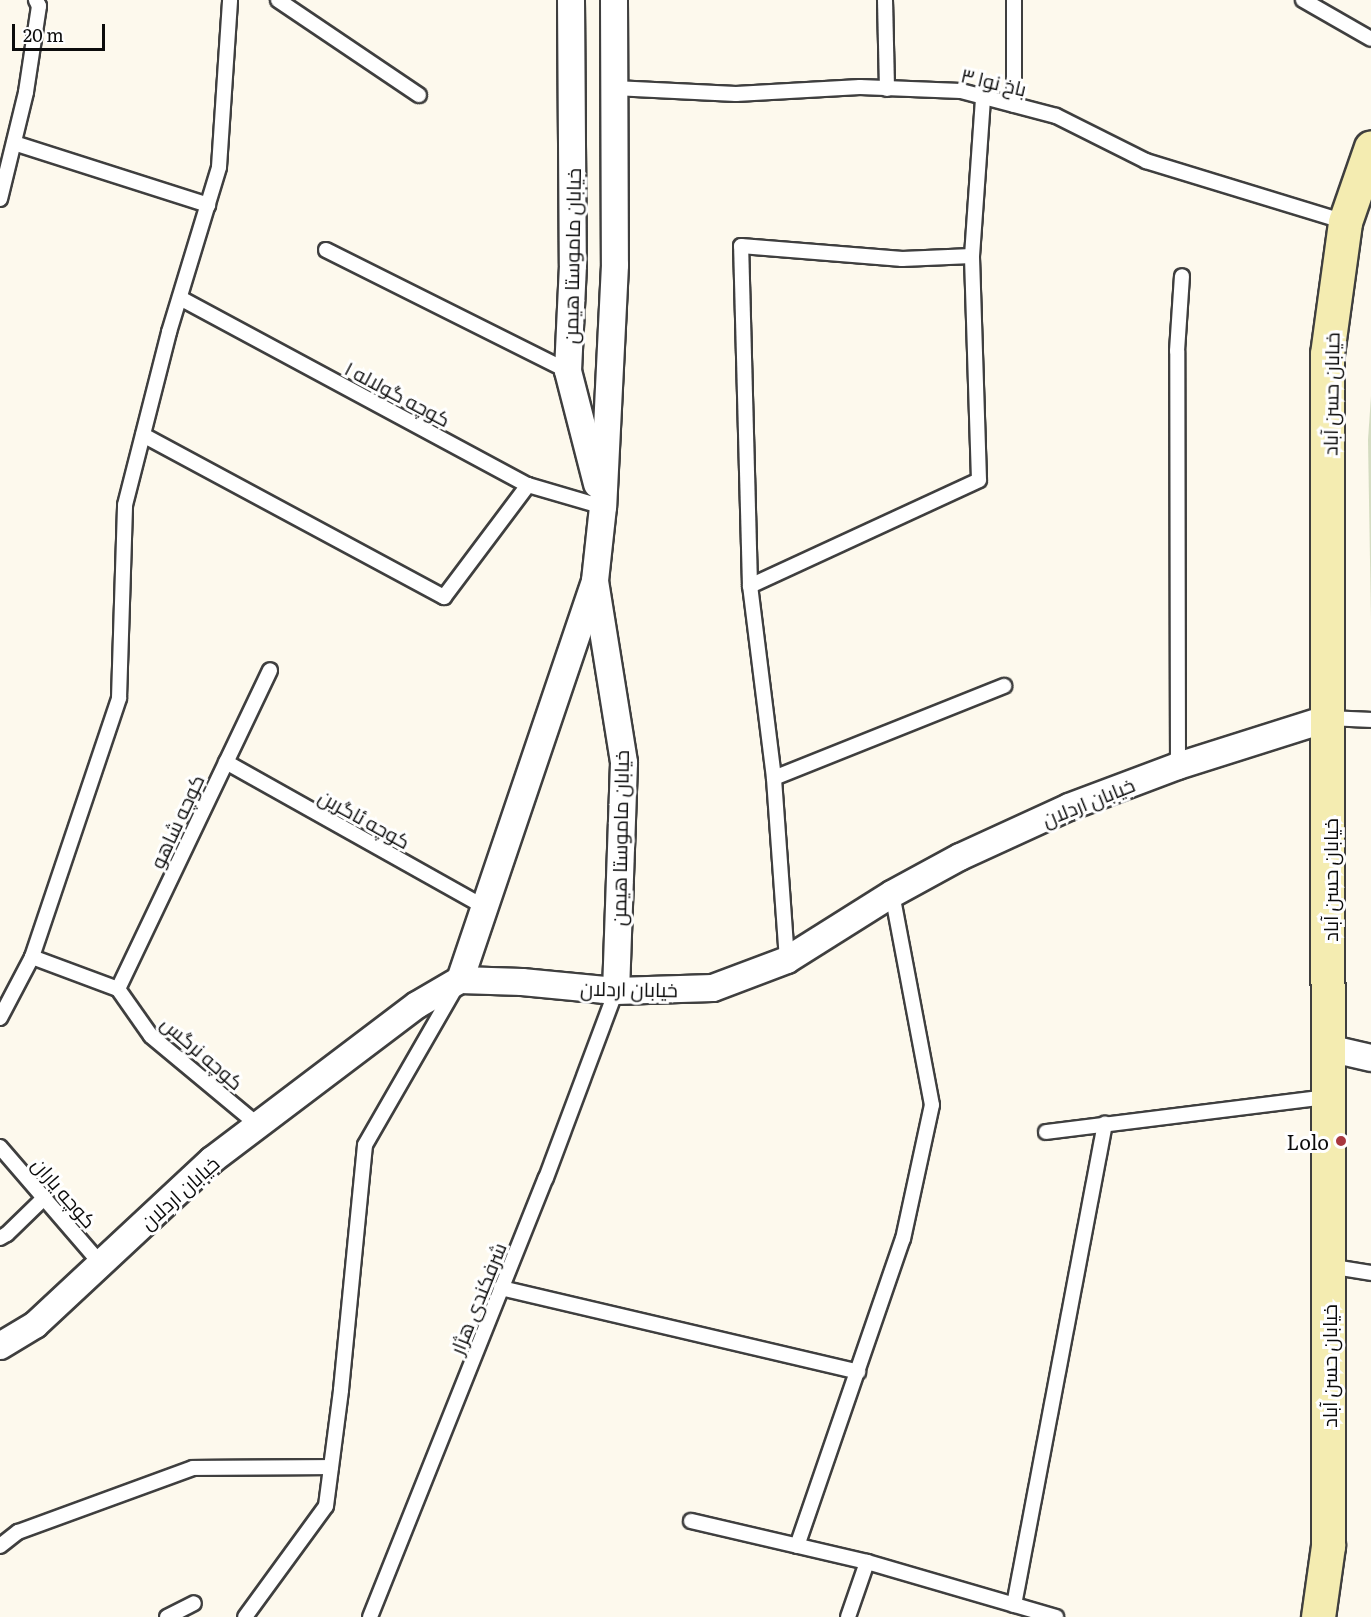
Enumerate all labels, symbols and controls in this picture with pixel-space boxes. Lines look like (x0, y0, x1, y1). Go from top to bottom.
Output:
scale bar (15, 12, 108, 50)
text: 20 m (23, 21, 64, 48)
street label: باخ نوا ۳ (959, 62, 1029, 100)
street label: خیابان ماموستا هیمن (557, 168, 585, 344)
street label: خیابان حسن آباد (1317, 332, 1343, 456)
street label: کوچه گولاله ۱ (341, 355, 455, 431)
street label: خیابان ماموستا هیمن (605, 750, 633, 926)
street label: کوچه شاهو (144, 770, 208, 872)
street label: خیابان اردلان (1038, 772, 1138, 830)
street label: کوچه ئاگرین (315, 783, 415, 853)
street label: خیابان حسن آباد (1317, 818, 1341, 942)
street label: خیابان اردلان (580, 975, 678, 1001)
street label: کوچه نرگس (157, 1010, 249, 1094)
place label: Lolo (1287, 1129, 1329, 1153)
marker: Lolo (1334, 1134, 1348, 1148)
street label: خیابان اردلان (135, 1150, 223, 1234)
street label: کوچه یاران (28, 1152, 102, 1232)
street label: شرفکندی هژار (444, 1239, 510, 1357)
street label: خیابان حسن آباد (1316, 1304, 1340, 1428)

